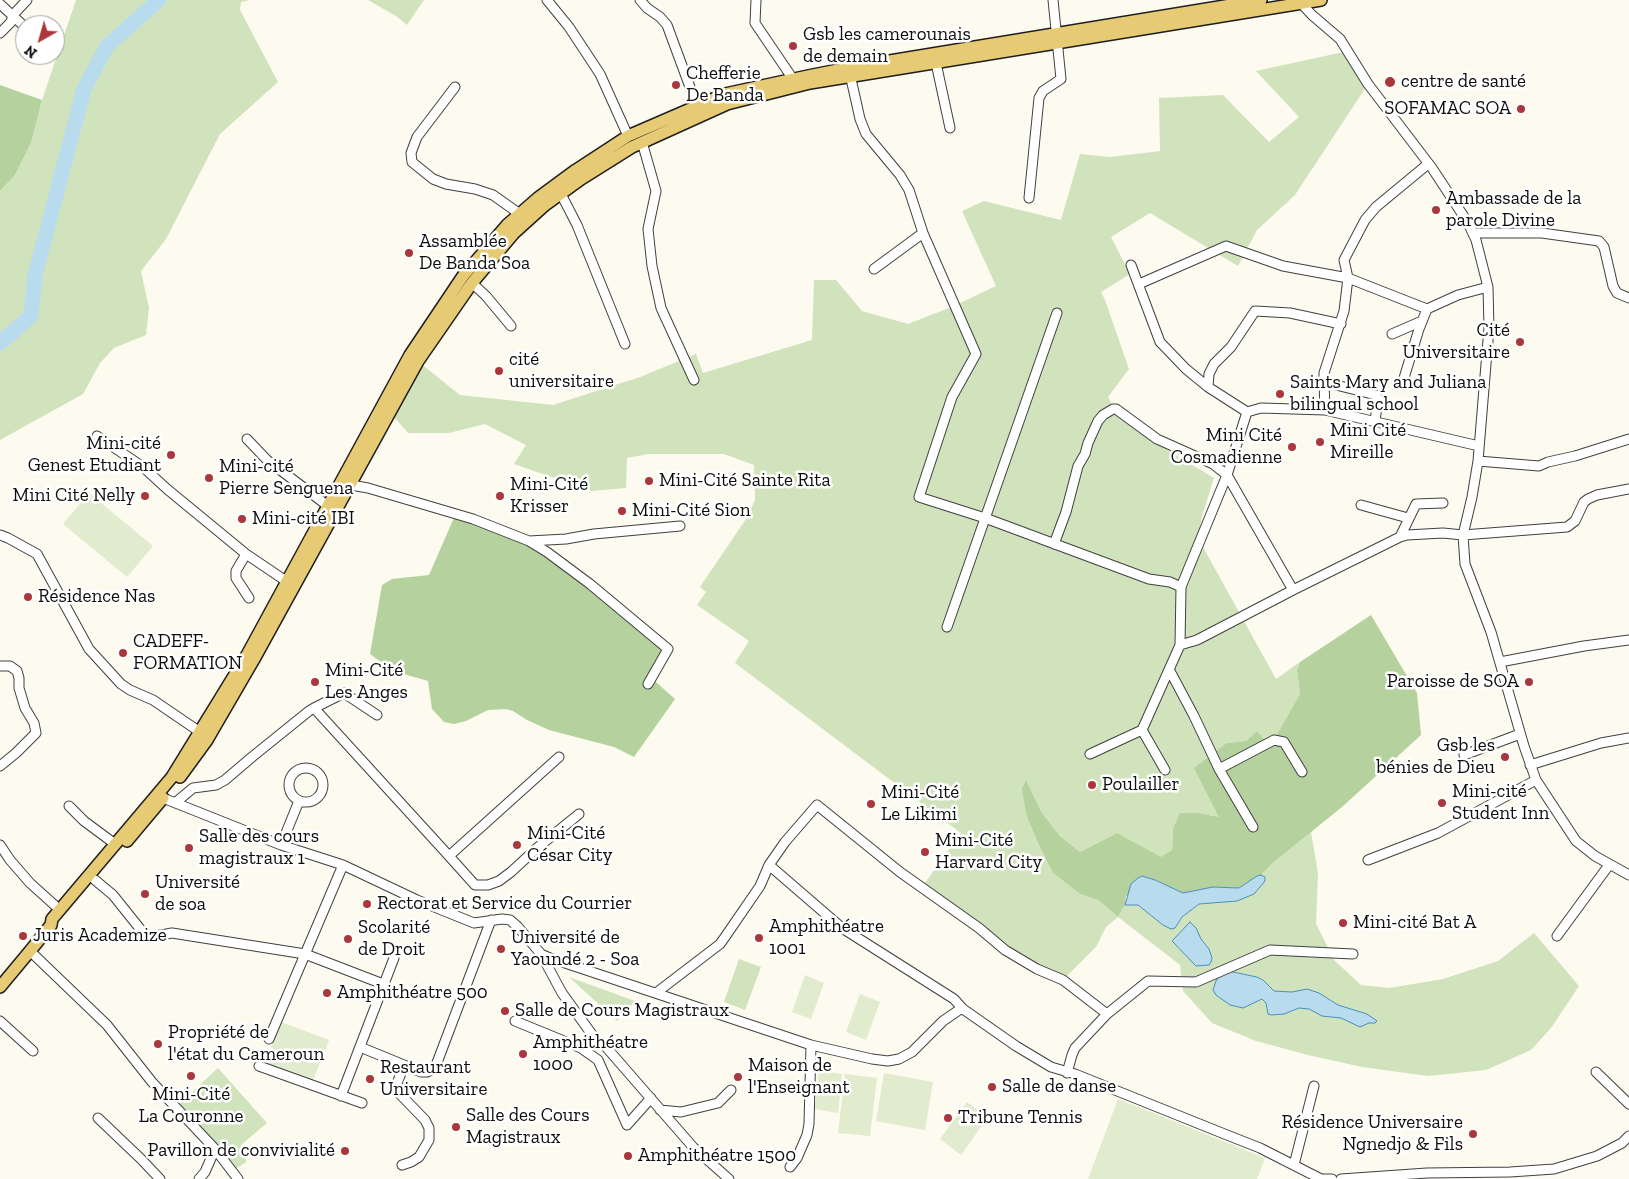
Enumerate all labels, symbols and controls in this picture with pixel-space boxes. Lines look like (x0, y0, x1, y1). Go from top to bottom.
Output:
north arrow (15, 15, 65, 65)
place label: Gsb les camerounais de demain (803, 24, 971, 68)
marker: Gsb les camerounais de demain (787, 40, 799, 52)
text: N (22, 41, 41, 61)
place label: Chefferie De Banda (686, 63, 764, 107)
place label: centre de santé (1401, 71, 1526, 93)
marker: centre de santé (1383, 75, 1397, 89)
marker: Chefferie De Banda (670, 79, 682, 91)
place label: SOFAMAC SOA (1384, 98, 1511, 120)
marker: SOFAMAC SOA (1515, 103, 1527, 115)
place label: Ambassade de la parole Divine (1446, 188, 1581, 232)
marker: Ambassade de la parole Divine (1430, 204, 1442, 216)
place label: Assamblée De Banda Soa (419, 231, 530, 275)
marker: Assamblée De Banda Soa (403, 247, 415, 259)
place label: Cité Universitaire (1402, 320, 1510, 364)
marker: Cité Universitaire (1514, 336, 1526, 348)
place label: cité universitaire (509, 349, 614, 393)
marker: cité universitaire (493, 365, 505, 377)
place label: Saints Mary and Juliana bilingual school (1290, 372, 1486, 416)
marker: Saints Mary and Juliana bilingual school (1274, 388, 1286, 400)
place label: Mini Cité Mireille (1330, 420, 1406, 464)
place label: Mini Cité Cosmadienne (1171, 425, 1282, 469)
place label: Mini-cité Genest Etudiant (28, 433, 161, 477)
marker: Mini Cité Mireille (1314, 436, 1326, 448)
marker: Mini Cité Cosmadienne (1286, 441, 1298, 453)
marker: Mini-cité Genest Etudiant (165, 449, 177, 461)
place label: Mini-cité Pierre Senguena (219, 456, 353, 500)
place label: Mini-Cité Sainte Rita (659, 470, 831, 492)
marker: Mini-cité Pierre Senguena (203, 472, 215, 484)
place label: Mini-Cité Krisser (510, 474, 588, 518)
marker: Mini-Cité Sainte Rita (643, 475, 655, 487)
place label: Mini Cité Nelly (12, 485, 135, 507)
marker: Mini Cité Nelly (139, 490, 151, 502)
marker: Mini-Cité Krisser (494, 490, 506, 502)
place label: Mini-Cité Sion (632, 500, 751, 522)
marker: Mini-Cité Sion (616, 505, 628, 517)
place label: Mini-cité IBI (252, 508, 355, 530)
marker: Mini-cité IBI (236, 513, 248, 525)
place label: Résidence Nas (38, 586, 155, 608)
marker: Résidence Nas (22, 591, 34, 603)
place label: CADEFF- FORMATION (133, 631, 242, 675)
marker: CADEFF- FORMATION (117, 647, 129, 659)
place label: Mini-Cité Les Anges (325, 660, 408, 704)
place label: Paroisse de SOA (1387, 671, 1519, 693)
marker: Mini-Cité Les Anges (309, 676, 321, 688)
marker: Paroisse de SOA (1523, 676, 1535, 688)
place label: Gsb les bénies de Dieu (1376, 735, 1495, 779)
marker: Gsb les bénies de Dieu (1499, 751, 1511, 763)
place label: Poulailler (1102, 774, 1179, 796)
marker: Poulailler (1086, 779, 1098, 791)
place label: Mini-cité Student Inn (1452, 781, 1549, 825)
place label: Mini-Cité Le Likimi (881, 782, 959, 826)
marker: Mini-cité Student Inn (1436, 797, 1448, 809)
marker: Mini-Cité Le Likimi (865, 798, 877, 810)
place label: Mini-Cité César City (527, 823, 612, 867)
place label: Salle des cours magistraux 1 (199, 826, 319, 870)
place label: Mini-Cité Harvard City (935, 830, 1042, 874)
marker: Mini-Cité César City (511, 839, 523, 851)
marker: Salle des cours magistraux 1 (183, 842, 195, 854)
marker: Mini-Cité Harvard City (919, 846, 931, 858)
place label: Université de soa (155, 872, 240, 916)
marker: Université de soa (139, 888, 151, 900)
place label: Rectorat et Service du Courrier (377, 893, 632, 915)
marker: Rectorat et Service du Courrier (361, 898, 373, 910)
place label: Mini-cité Bat A (1353, 912, 1476, 934)
place label: Amphithéatre 1001 (769, 916, 884, 960)
place label: Scolarité de Droit (358, 917, 430, 961)
marker: Mini-cité Bat A (1337, 917, 1349, 929)
place label: Juris Academize (33, 925, 167, 947)
place label: Université de Yaoundé 2 - Soa (511, 927, 640, 971)
marker: Juris Academize (17, 930, 29, 942)
marker: Amphithéatre 1001 (753, 932, 765, 944)
marker: Scolarité de Droit (342, 933, 354, 945)
marker: Université de Yaoundé 2 - Soa (495, 943, 507, 955)
place label: Amphithéatre 500 (337, 982, 488, 1004)
marker: Amphithéatre 500 (321, 987, 333, 999)
place label: Salle de Cours Magistraux (515, 1000, 729, 1022)
marker: Salle de Cours Magistraux (499, 1005, 511, 1017)
place label: Propriété de l'état du Cameroun (168, 1022, 324, 1066)
place label: Amphithéatre 1000 (533, 1032, 648, 1076)
marker: Propriété de l'état du Cameroun (152, 1038, 164, 1050)
marker: Amphithéatre 1000 (517, 1048, 529, 1060)
place label: Maison de l'Enseignant (748, 1055, 850, 1099)
place label: Restaurant Universitaire (380, 1057, 488, 1101)
marker: Mini-Cité La Couronne (185, 1070, 197, 1082)
marker: Maison de l'Enseignant (732, 1071, 744, 1083)
marker: Restaurant Universitaire (364, 1073, 376, 1085)
place label: Salle de danse (1002, 1076, 1116, 1098)
marker: Salle de danse (986, 1081, 998, 1093)
place label: Mini-Cité La Couronne (139, 1084, 243, 1128)
place label: Salle des Cours Magistraux (466, 1105, 590, 1149)
place label: Tribune Tennis (958, 1107, 1083, 1129)
marker: Tribune Tennis (942, 1112, 954, 1124)
place label: Résidence Universaire Ngnedjo & Fils (1282, 1112, 1463, 1156)
marker: Salle des Cours Magistraux (450, 1121, 462, 1133)
marker: Résidence Universaire Ngnedjo & Fils (1467, 1128, 1479, 1140)
place label: Pavillon de convivialité (147, 1140, 335, 1162)
marker: Pavillon de convivialité (339, 1145, 351, 1157)
place label: Amphithéatre 1500 (638, 1145, 796, 1167)
marker: Amphithéatre 1500 (622, 1150, 634, 1162)

